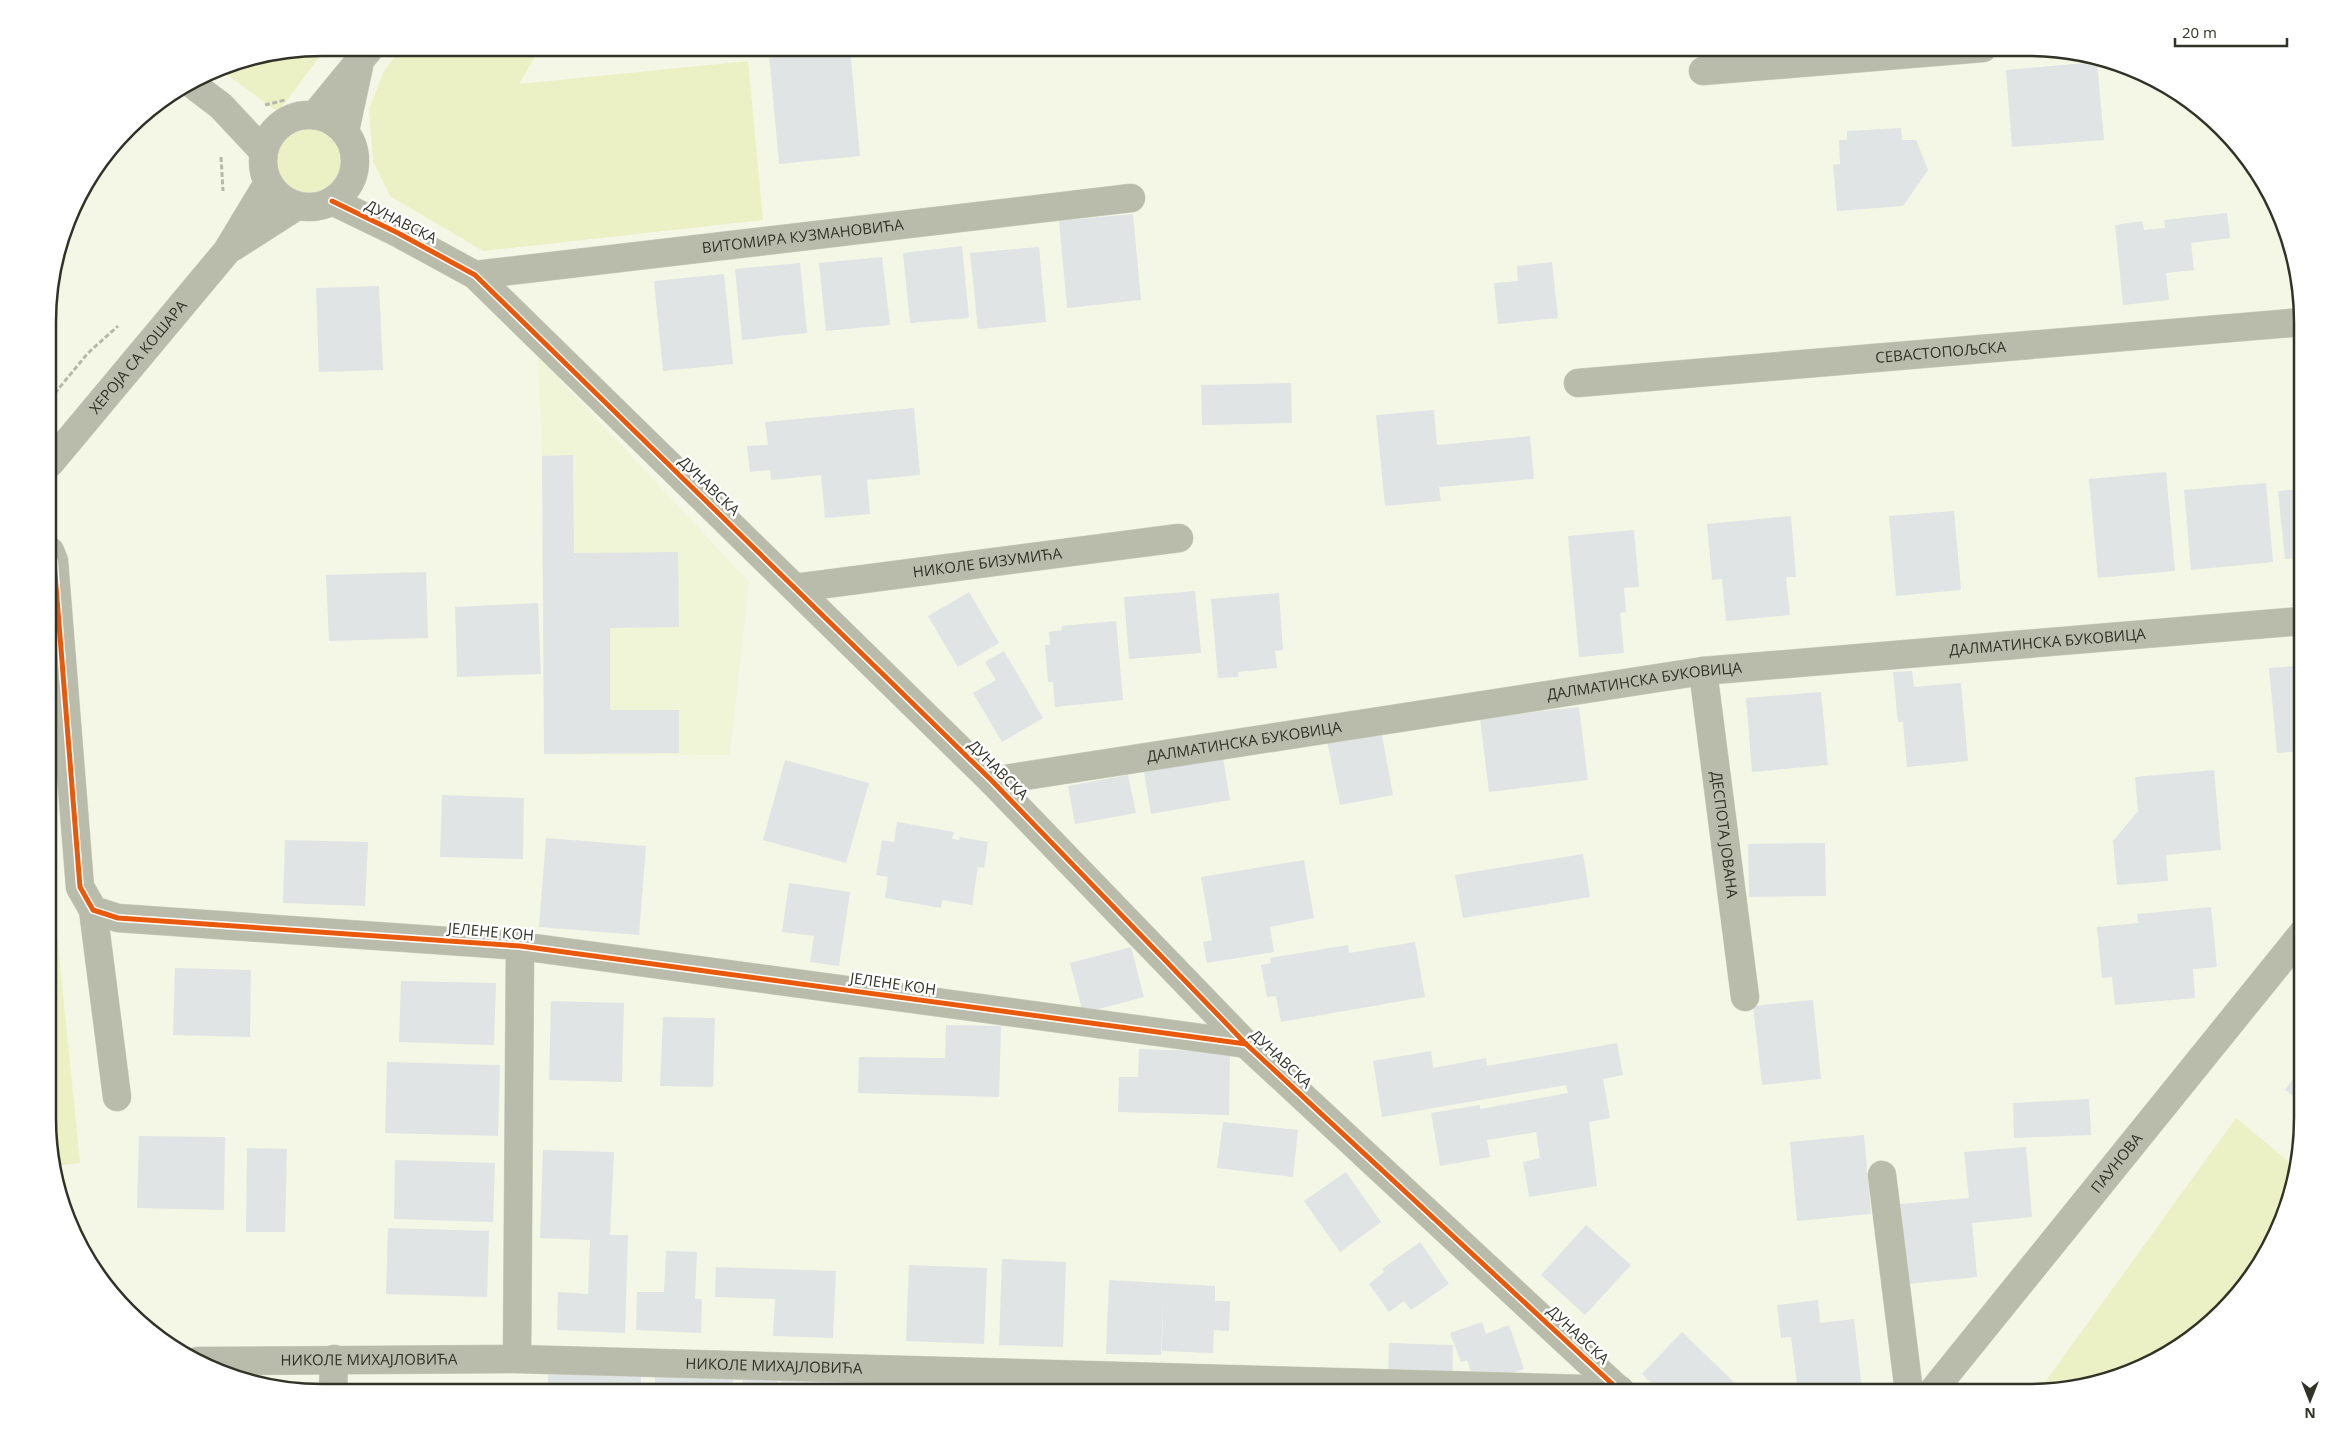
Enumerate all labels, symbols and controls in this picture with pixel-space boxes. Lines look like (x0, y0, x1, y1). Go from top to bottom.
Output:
scale bar (2175, 15, 2288, 47)
text: 20 m (2182, 22, 2217, 42)
street label: ДУНАВСКА (362, 195, 441, 248)
street label: ВИТОМИРА КУЗМАНОВИЋА (701, 214, 905, 257)
street label: ХЕРОЈА СА КОШАРА (84, 295, 191, 417)
street label: СЕВАСТОПОЉСКА (1874, 336, 2007, 367)
street label: ДУНАВСКА (675, 451, 745, 520)
street label: НИКОЛЕ БИЗУМИЋА (912, 542, 1063, 582)
street label: ДАЛМАТИНСКА БУКОВИЦА (1948, 623, 2147, 659)
street label: ДАЛМАТИНСКА БУКОВИЦА (1545, 657, 1743, 704)
street label: ДАЛМАТИНСКА БУКОВИЦА (1145, 716, 1343, 766)
street label: ДУНАВСКА (964, 735, 1034, 804)
street label: ДЕСПОТА ЈОВАНА (1707, 770, 1743, 900)
street label: ЈЕЛЕНЕ КОН (445, 917, 535, 945)
street label: ЈЕЛЕНЕ КОН (847, 967, 937, 999)
street label: ДУНАВСКА (1246, 1024, 1317, 1092)
street label: ПАУНОВА (2086, 1128, 2147, 1197)
street label: ДУНАВСКА (1543, 1300, 1614, 1368)
street label: НИКОЛЕ МИХАЈЛОВИЋА (280, 1348, 458, 1369)
street label: НИКОЛЕ МИХАЈЛОВИЋА (685, 1353, 863, 1378)
north arrow (2285, 1375, 2335, 1425)
text: N (2304, 1404, 2316, 1423)

